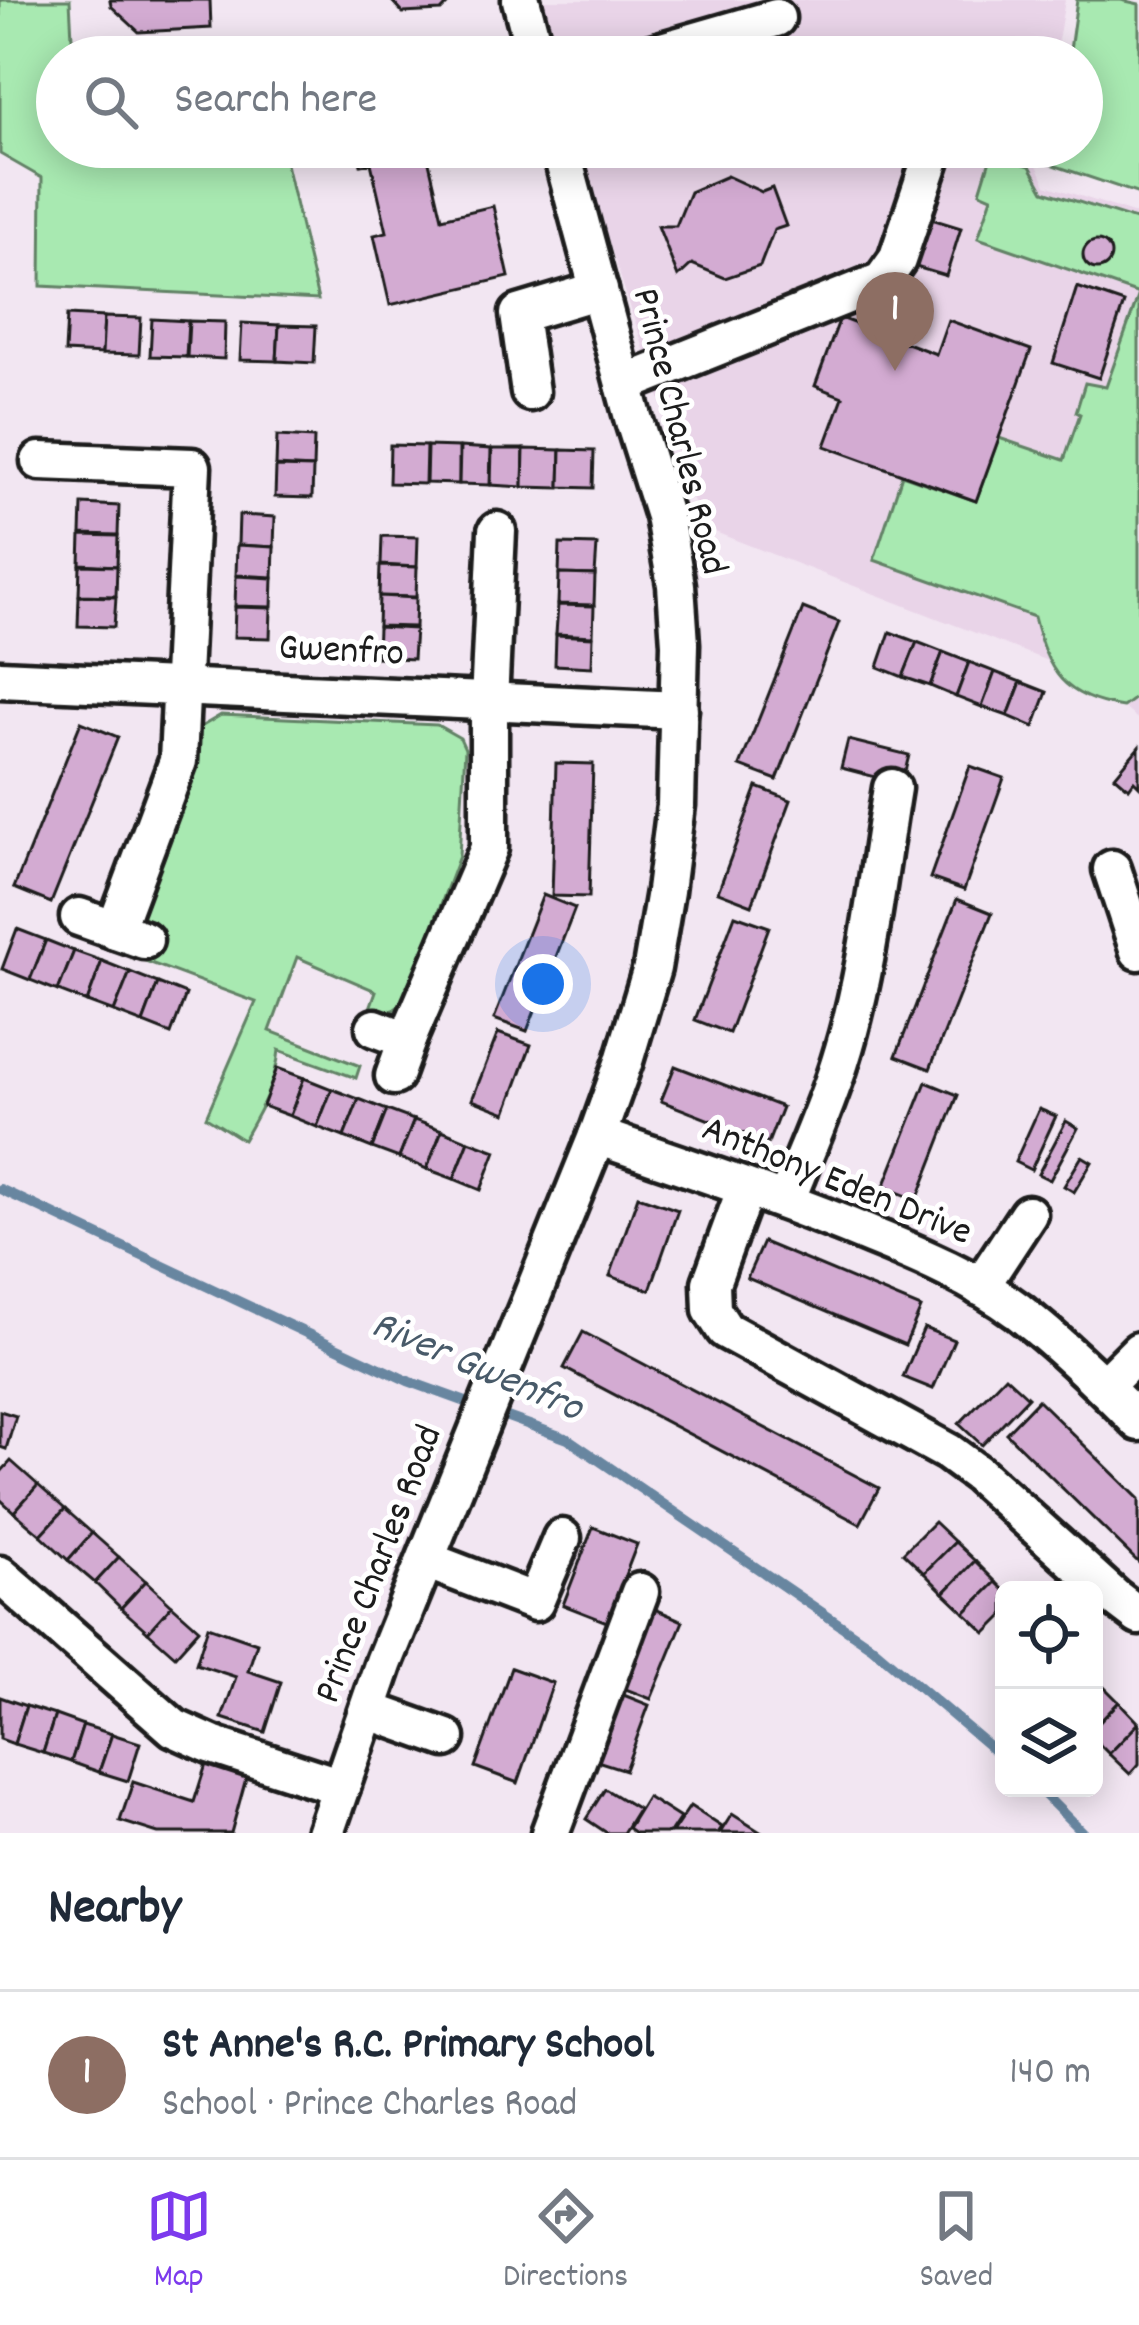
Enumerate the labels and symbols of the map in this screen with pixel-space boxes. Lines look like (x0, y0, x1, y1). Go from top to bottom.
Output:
pin: 1 (856, 272, 934, 371)
street label: Prince Charles Road (615, 283, 739, 581)
street label: Gwenfro (277, 622, 405, 684)
your location (513, 954, 573, 1014)
street label: Anthony Eden Drive (693, 1104, 979, 1262)
water label: River Gwenfro (361, 1298, 593, 1441)
street label: Prince Charles Road (303, 1418, 459, 1712)

